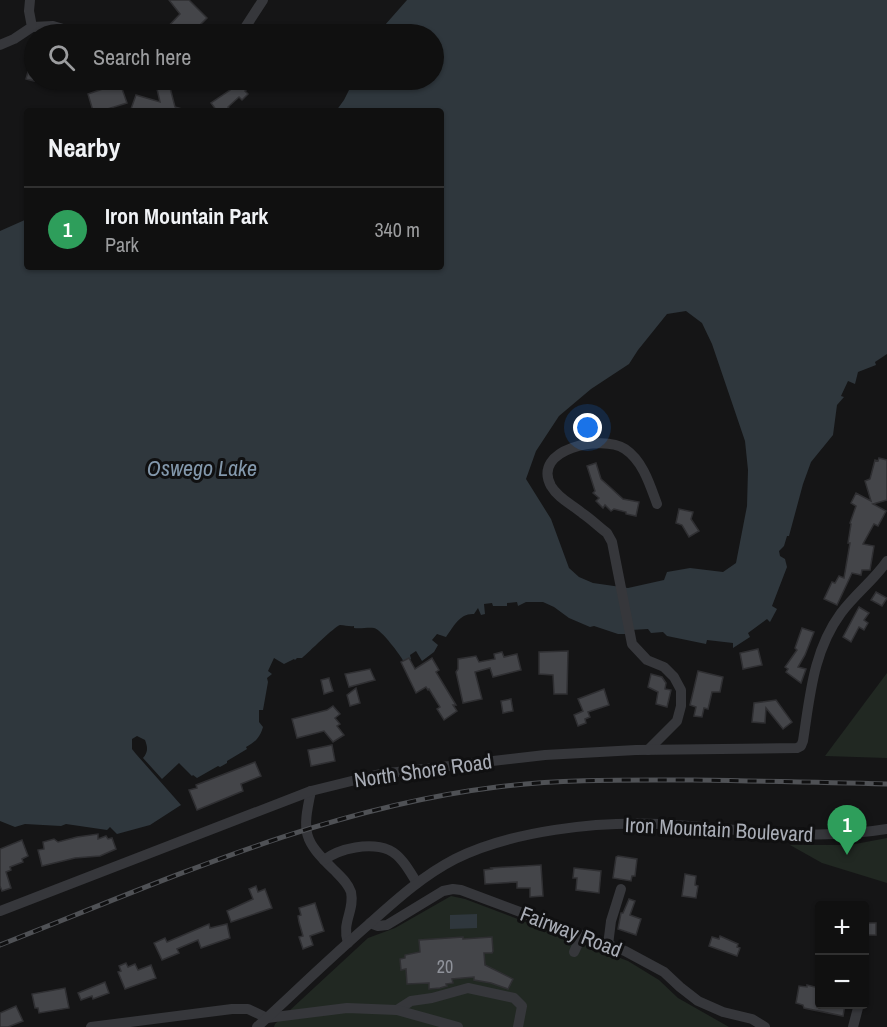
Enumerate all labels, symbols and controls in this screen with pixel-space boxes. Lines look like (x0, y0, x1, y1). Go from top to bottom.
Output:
search box (24, 24, 444, 90)
icon: search (45, 41, 78, 74)
text: Search here (93, 42, 191, 72)
text: Nearby (48, 130, 120, 165)
text: Iron Mountain Park (105, 201, 268, 231)
text: 1 (63, 216, 72, 243)
text: 340 m (374, 216, 420, 243)
text: Park (105, 231, 139, 258)
your location (573, 413, 602, 442)
water label: Oswego Lake (147, 453, 257, 483)
street label: North Shore Road (352, 746, 494, 795)
pin: 1 (828, 806, 866, 855)
street label: Iron Mountain Boulevard (624, 810, 814, 849)
street label: Fairway Road (516, 899, 626, 964)
map controls (815, 901, 869, 1009)
button: + (815, 901, 869, 955)
house number: 20 (437, 954, 453, 979)
button: − (815, 955, 869, 1009)

